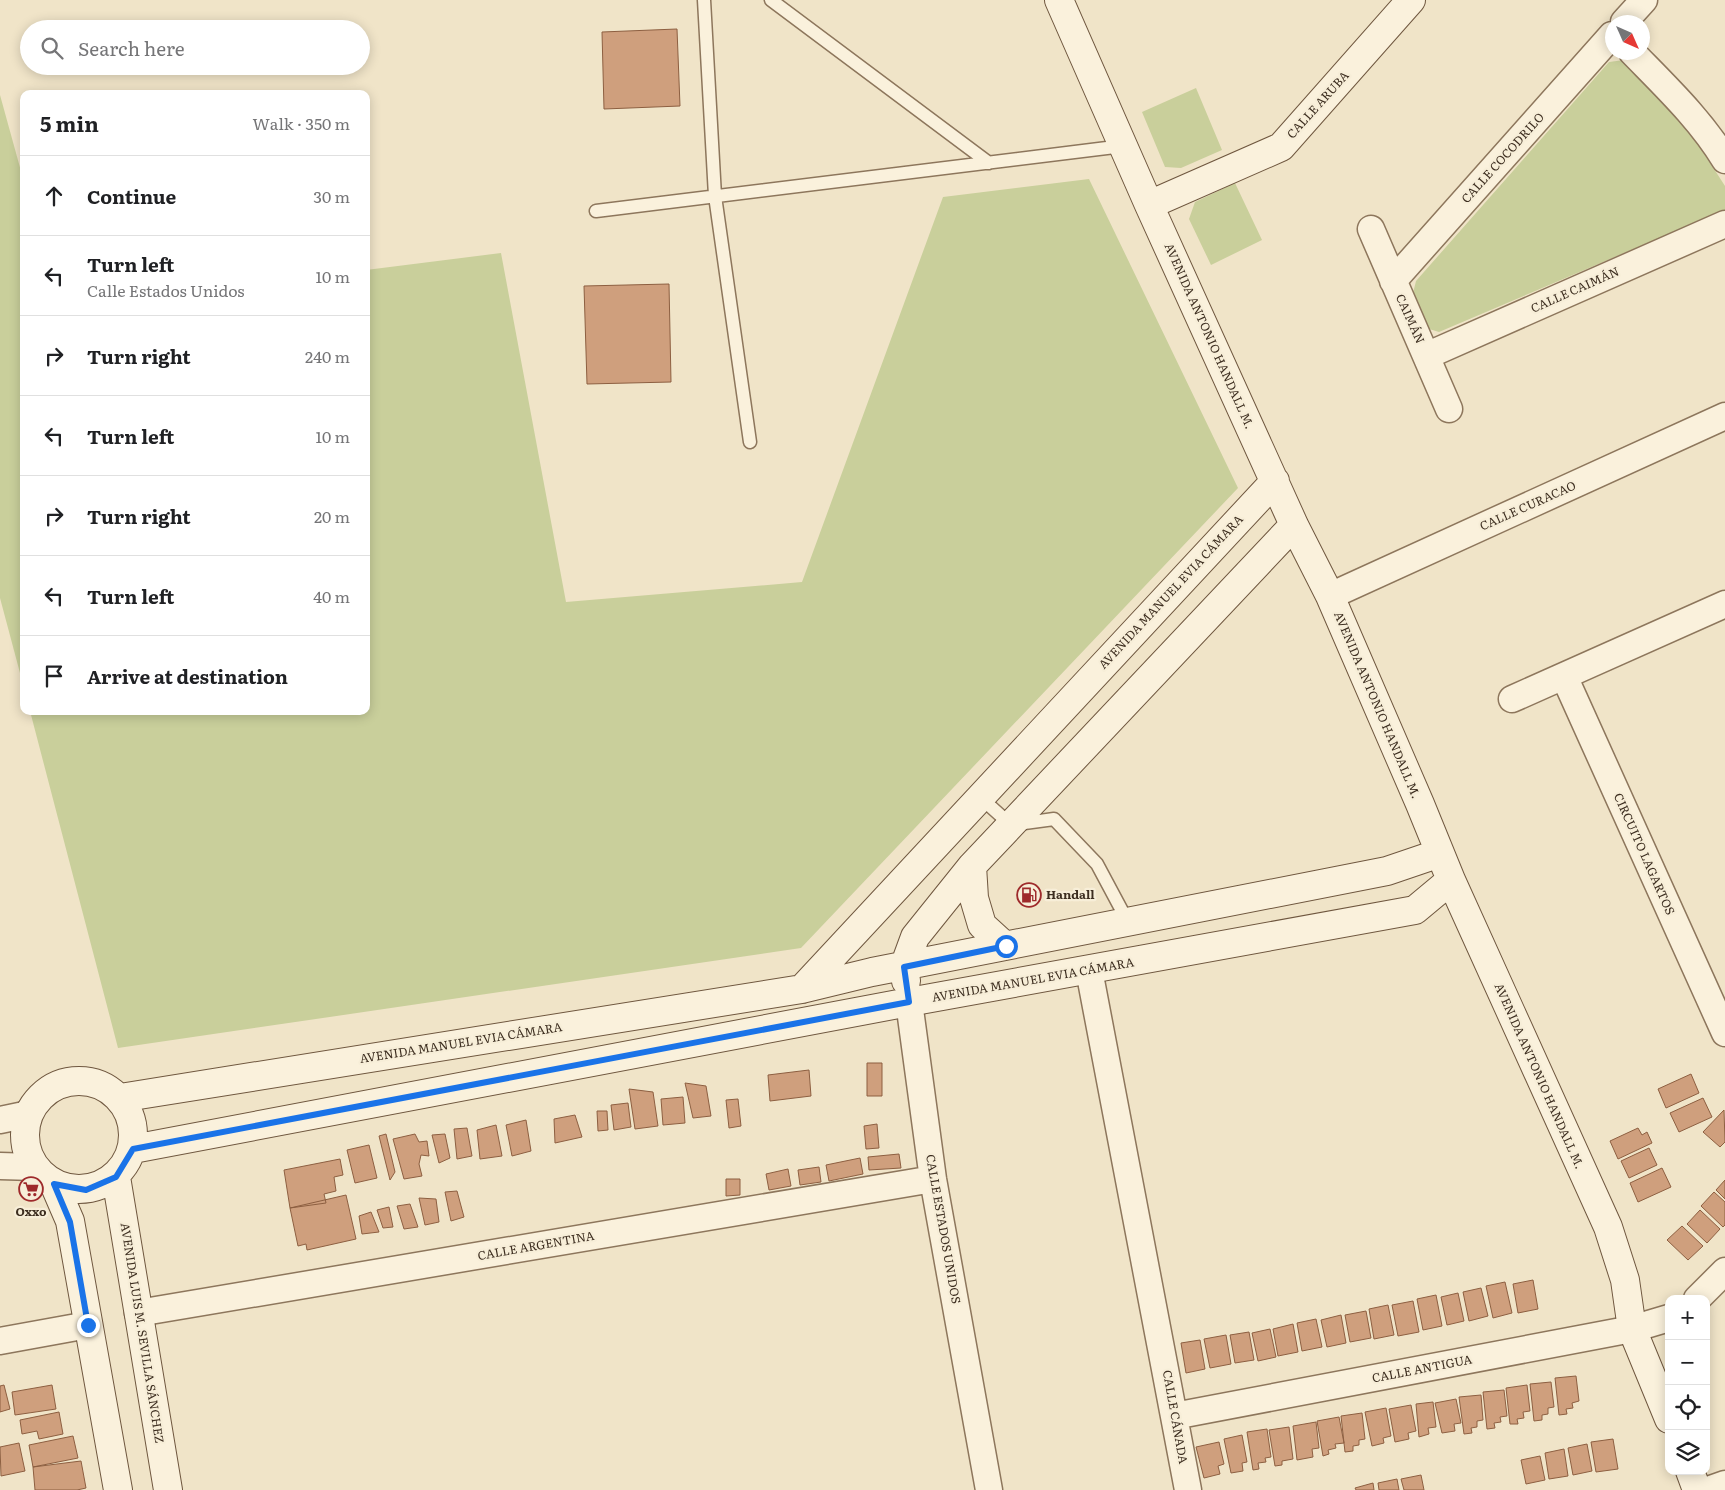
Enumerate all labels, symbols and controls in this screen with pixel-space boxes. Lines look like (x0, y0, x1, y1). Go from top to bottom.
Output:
north arrow (1605, 15, 1650, 60)
search box (20, 20, 370, 75)
icon: search (38, 34, 66, 62)
text: Search here (78, 34, 185, 62)
street label: CALLE ARUBA (1282, 66, 1353, 142)
text: 5 min (40, 107, 99, 138)
street label: CALLE COCODRILO (1457, 108, 1548, 207)
text: Walk · 350 m (253, 111, 350, 135)
icon: ahead (40, 182, 68, 210)
text: Continue (87, 182, 176, 210)
text: 30 m (313, 184, 350, 208)
street label: AVENIDA ANTONIO HANDALL M. (1161, 240, 1259, 431)
text: Turn left (87, 250, 174, 278)
icon: left (40, 262, 68, 290)
street label: CALLE CAIMÁN (1528, 262, 1622, 317)
text: 10 m (316, 264, 350, 288)
text: Calle Estados Unidos (87, 278, 245, 302)
street label: CAIMÁN (1392, 291, 1430, 346)
icon: right (40, 342, 68, 370)
text: Turn right (87, 342, 191, 370)
text: 240 m (305, 344, 350, 368)
icon: left (40, 422, 68, 450)
text: Turn left (87, 422, 174, 450)
text: 10 m (316, 424, 350, 448)
street label: CALLE CURACAO (1477, 476, 1579, 534)
icon: right (40, 502, 68, 530)
text: Turn right (87, 502, 191, 530)
text: 20 m (314, 504, 350, 528)
street label: AVENIDA MANUEL EVIA CÁMARA (1094, 510, 1247, 672)
icon: left (40, 582, 68, 610)
text: Turn left (87, 582, 174, 610)
text: 40 m (313, 584, 350, 608)
street label: AVENIDA ANTONIO HANDALL M. (1330, 608, 1426, 801)
icon: arrive (40, 662, 68, 690)
text: Arrive at destination (87, 662, 288, 690)
street label: CIRCUITO LAGARTOS (1610, 790, 1680, 917)
fuel station icon: Handall (1016, 882, 1042, 908)
place label: Handall (1046, 885, 1095, 903)
route start (995, 935, 1018, 958)
street label: AVENIDA MANUEL EVIA CÁMARA (930, 952, 1135, 1006)
street label: AVENIDA ANTONIO HANDALL M. (1491, 980, 1589, 1171)
street label: AVENIDA MANUEL EVIA CÁMARA (358, 1017, 564, 1067)
street label: CALLE ESTADOS UNIDOS (922, 1153, 966, 1305)
supermarket icon: Oxxo (18, 1176, 44, 1202)
place label: Oxxo (15, 1202, 47, 1220)
street label: AVENIDA LUIS M. SEVILLA SÁNCHEZ (117, 1221, 169, 1445)
street label: CALLE ARGENTINA (476, 1226, 596, 1264)
map controls (1665, 1295, 1710, 1475)
button: + (1665, 1295, 1710, 1340)
route end (77, 1314, 100, 1337)
button: − (1665, 1340, 1710, 1385)
street label: CALLE ANTIGUA (1370, 1349, 1474, 1387)
street label: CALLE CÁNADA (1159, 1369, 1193, 1465)
button: locate (1665, 1385, 1710, 1430)
button: layers (1665, 1430, 1710, 1475)

